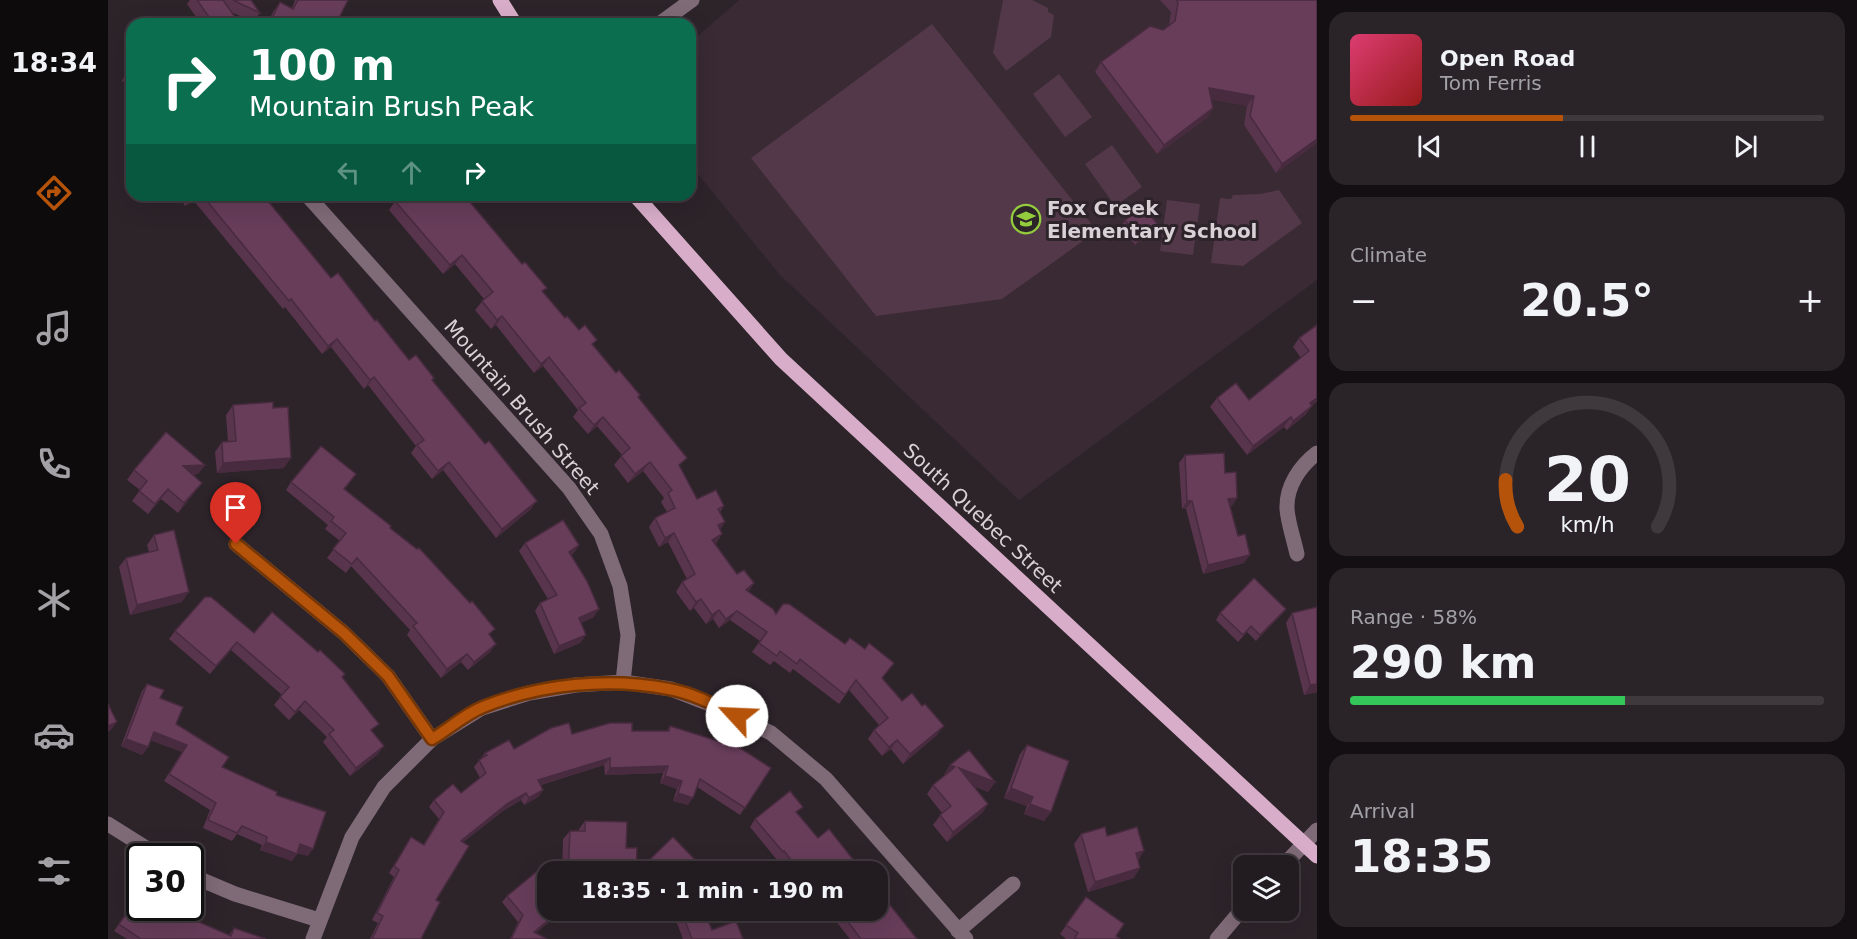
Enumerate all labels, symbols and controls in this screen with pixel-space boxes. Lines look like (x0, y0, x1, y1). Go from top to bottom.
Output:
text: 100 m (249, 41, 395, 90)
icon: right (150, 42, 228, 120)
text: Open Road (1440, 46, 1575, 71)
text: 18:34 (11, 47, 97, 78)
text: Tom Ferris (1440, 71, 1542, 95)
text: Mountain Brush Peak (249, 91, 534, 122)
icon: previous (1413, 130, 1446, 163)
icon: pause (1571, 130, 1604, 163)
icon: next (1729, 130, 1762, 163)
icon: left (332, 156, 365, 189)
icon: ahead (395, 156, 428, 189)
icon: right (458, 156, 491, 189)
icon: directions (33, 172, 75, 214)
place label: Fox Creek Elementary School (1047, 196, 1257, 243)
school or university icon: Fox Creek Elementary School (1010, 203, 1042, 235)
text: Climate (1350, 243, 1427, 267)
text: 20.5° (1520, 274, 1654, 327)
text: − (1350, 281, 1378, 320)
text: + (1796, 281, 1824, 320)
icon: music (33, 307, 75, 349)
street label: Mountain Brush Street (439, 314, 605, 500)
street label: South Quebec Street (899, 438, 1067, 598)
icon: phone (33, 443, 75, 485)
text: 20 (1544, 443, 1630, 516)
pin (210, 482, 261, 544)
icon: arrive (219, 491, 252, 524)
text: km/h (1560, 512, 1614, 537)
icon: climate (33, 579, 75, 621)
text: Range · 58% (1350, 605, 1477, 629)
text: 290 km (1350, 636, 1536, 689)
position arrow (705, 684, 769, 748)
icon: car (33, 714, 75, 756)
text: Arrival (1350, 799, 1415, 823)
text: 18:35 (1350, 830, 1493, 883)
speed limit sign: 30 (126, 843, 204, 921)
icon: filters (33, 850, 75, 892)
map controls (1233, 855, 1299, 921)
button: layers (1233, 855, 1299, 921)
text: 18:35 · 1 min · 190 m (581, 878, 844, 903)

